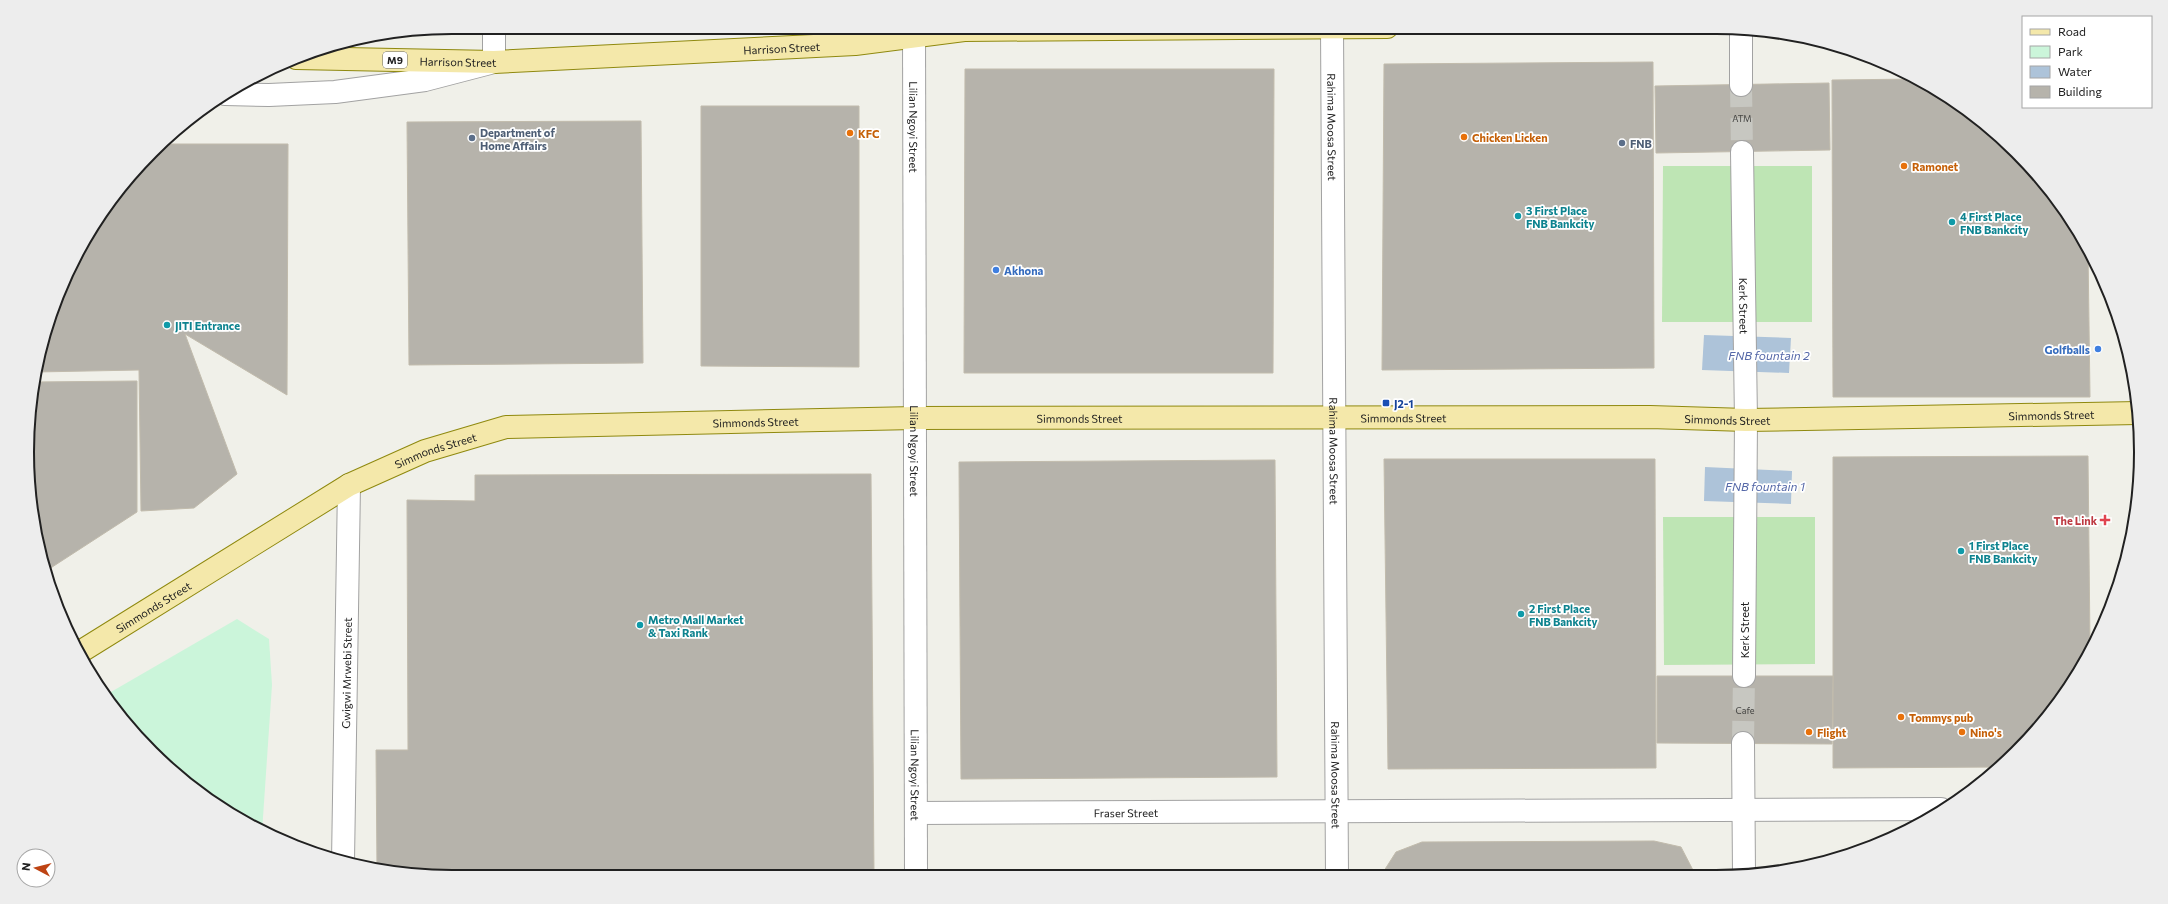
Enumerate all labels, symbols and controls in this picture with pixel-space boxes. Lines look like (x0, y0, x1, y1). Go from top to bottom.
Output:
legend (2022, 16, 2152, 108)
text: Road (2058, 24, 2086, 38)
street label: Harrison Street (743, 39, 821, 56)
text: Park (2058, 44, 2084, 58)
road number: M9 (383, 52, 407, 68)
street label: Harrison Street (419, 54, 497, 69)
text: Water (2058, 64, 2092, 78)
street label: Rahima Moosa Street (1326, 73, 1339, 181)
street label: Lilian Ngoyi Street (908, 81, 921, 173)
text: Building (2058, 84, 2102, 98)
house number: ATM (1732, 113, 1752, 124)
place label: Department of Home Affairs (480, 126, 555, 152)
place label: KFC (858, 127, 880, 140)
marker: KFC (845, 128, 855, 138)
place label: Chicken Licken (1472, 131, 1548, 144)
marker: Chicken Licken (1459, 132, 1469, 142)
marker: Department of Home Affairs (467, 133, 477, 143)
place label: FNB (1630, 137, 1652, 150)
marker: FNB (1617, 138, 1627, 148)
place label: Ramonet (1912, 160, 1959, 173)
marker: Ramonet (1899, 161, 1909, 171)
place label: 3 First Place FNB Bankcity (1526, 204, 1595, 230)
place label: 4 First Place FNB Bankcity (1960, 210, 2029, 236)
marker: 3 First Place FNB Bankcity (1513, 211, 1523, 221)
marker: 4 First Place FNB Bankcity (1947, 217, 1957, 227)
place label: Akhona (1004, 264, 1044, 277)
marker: Akhona (991, 265, 1001, 275)
street label: Kerk Street (1737, 278, 1751, 335)
place label: JITI Entrance (175, 319, 240, 333)
marker: JITI Entrance (162, 320, 172, 330)
place label: Golfballs (2044, 343, 2090, 356)
marker: Golfballs (2093, 344, 2103, 354)
water label: FNB fountain 2 (1728, 348, 1810, 362)
street label: Rahima Moosa Street (1328, 397, 1341, 505)
place label: J2-1 (1394, 397, 1413, 411)
marker: J2-1 (1381, 398, 1391, 408)
street label: Lilian Ngoyi Street (908, 405, 922, 497)
street label: Simmonds Street (2008, 407, 2095, 422)
street label: Simmonds Street (1037, 411, 1123, 424)
street label: Simmonds Street (1361, 411, 1447, 424)
street label: Simmonds Street (1684, 412, 1771, 427)
street label: Simmonds Street (712, 414, 799, 429)
street label: Simmonds Street (392, 430, 478, 470)
water label: FNB fountain 1 (1725, 479, 1805, 493)
place label: The Link (2054, 514, 2098, 527)
marker: The Link (2100, 515, 2110, 525)
place label: 1 First Place FNB Bankcity (1969, 539, 2038, 565)
marker: 1 First Place FNB Bankcity (1956, 546, 1966, 556)
street label: Simmonds Street (113, 578, 193, 635)
street label: Kerk Street (1738, 601, 1751, 658)
place label: 2 First Place FNB Bankcity (1529, 602, 1598, 628)
marker: 2 First Place FNB Bankcity (1516, 609, 1526, 619)
place label: Metro Mall Market & Taxi Rank (648, 613, 744, 639)
street label: Gwigwi Mrwebi Street (339, 617, 353, 729)
marker: Metro Mall Market & Taxi Rank (635, 620, 645, 630)
house number: Cafe (1736, 705, 1755, 716)
place label: Tommys pub (1909, 711, 1974, 724)
marker: Tommys pub (1896, 712, 1906, 722)
street label: Rahima Moosa Street (1330, 721, 1343, 829)
place label: Flight (1817, 726, 1847, 739)
place label: Nino's (1970, 726, 2002, 739)
marker: Flight (1804, 727, 1814, 737)
marker: Nino's (1957, 727, 1967, 737)
street label: Lilian Ngoyi Street (909, 729, 922, 821)
street label: Fraser Street (1094, 806, 1159, 819)
north arrow (16, 848, 56, 888)
text: N (19, 862, 33, 872)

